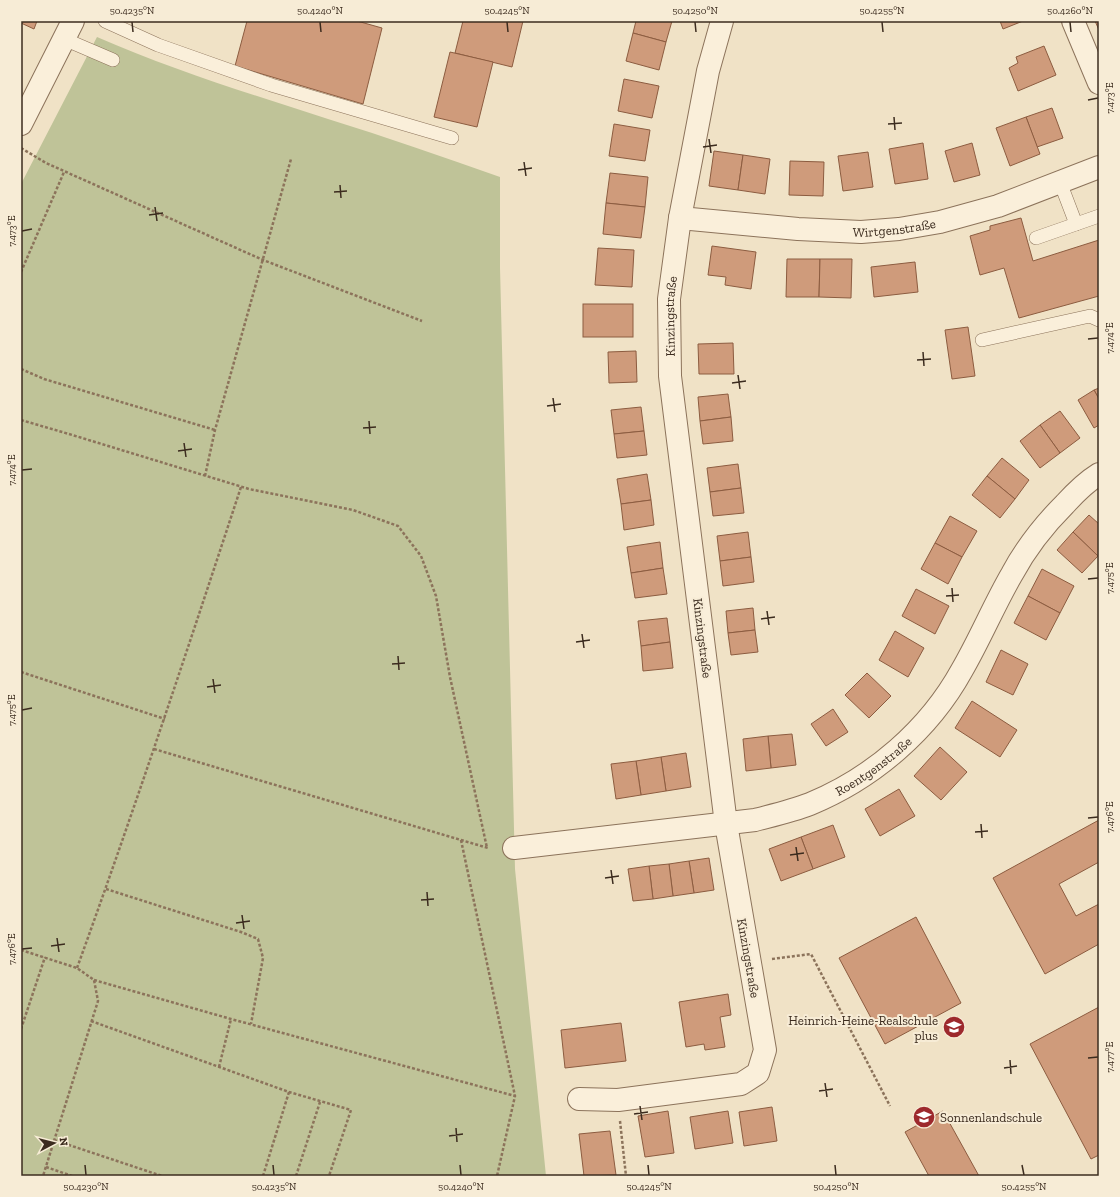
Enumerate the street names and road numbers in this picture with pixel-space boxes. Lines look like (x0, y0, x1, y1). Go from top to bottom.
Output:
street label: Wirtgenstraße (852, 216, 937, 240)
street label: Kinzingstraße (662, 275, 680, 357)
street label: Kinzingstraße (690, 597, 715, 679)
street label: Roentgenstraße (833, 734, 915, 799)
street label: Kinzingstraße (734, 917, 763, 999)

